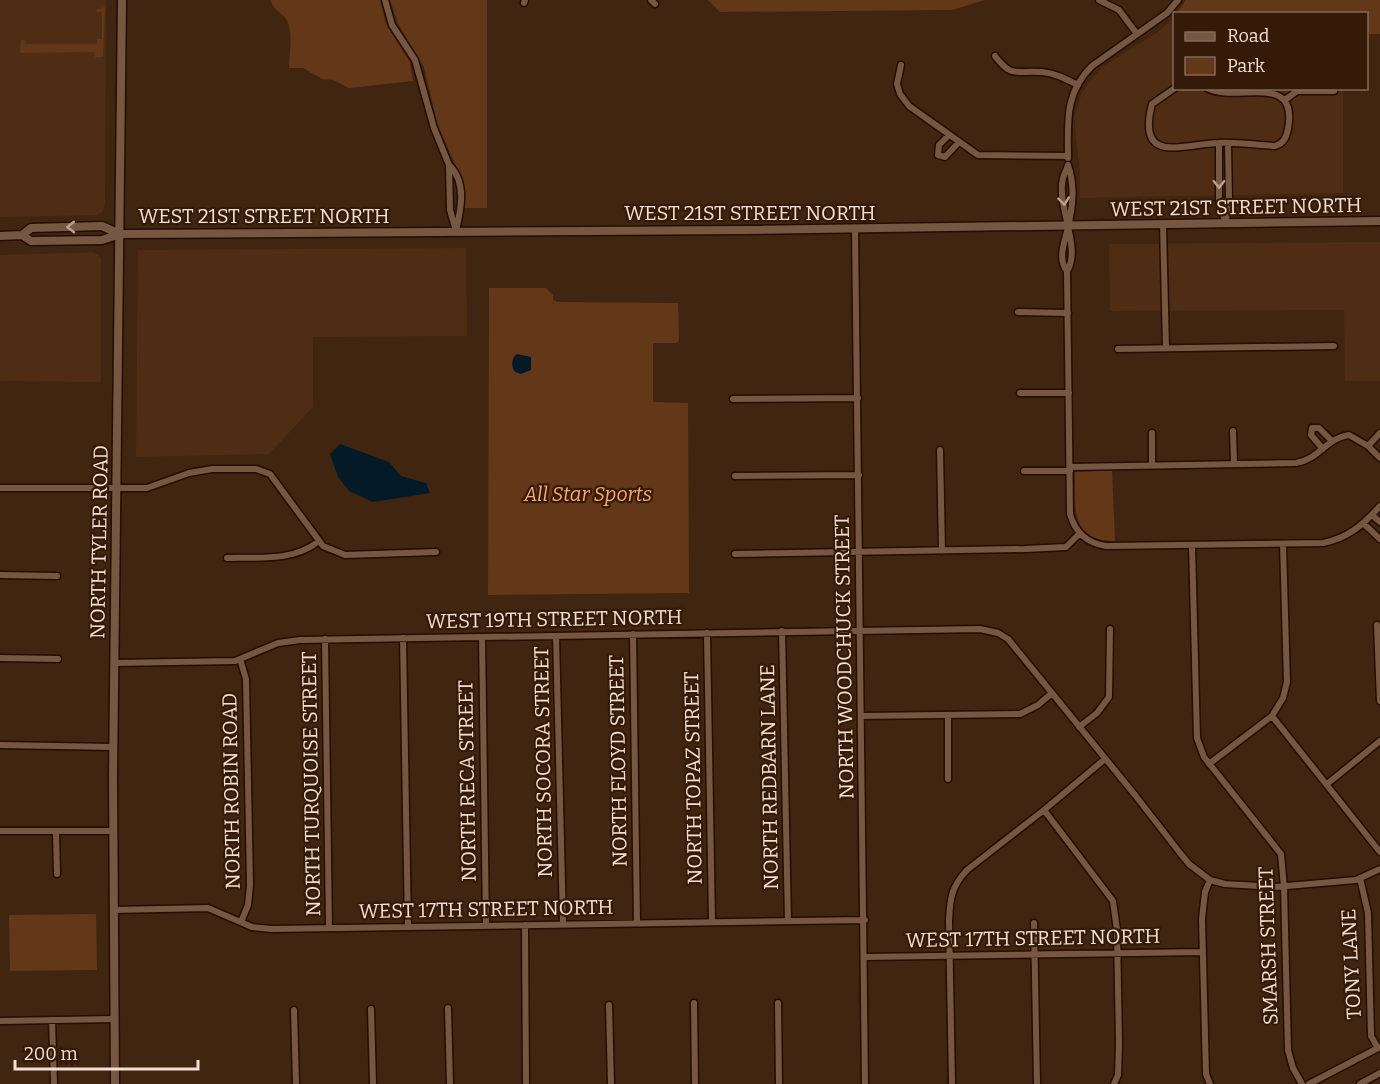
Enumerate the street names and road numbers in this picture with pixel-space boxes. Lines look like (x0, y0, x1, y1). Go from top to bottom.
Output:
street label: WEST 21ST STREET NORTH (1110, 193, 1362, 221)
street label: WEST 21ST STREET NORTH (624, 201, 876, 225)
street label: WEST 21ST STREET NORTH (138, 204, 390, 228)
street label: NORTH TYLER ROAD (85, 445, 113, 639)
street label: NORTH WOODCHUCK STREET (830, 514, 858, 799)
street label: WEST 19TH STREET NORTH (426, 605, 682, 633)
street label: NORTH SOCORA STREET (529, 646, 557, 878)
street label: NORTH TURQUOISE STREET (297, 651, 325, 917)
street label: NORTH FLOYD STREET (604, 655, 632, 867)
street label: NORTH REDBARN LANE (755, 664, 783, 890)
street label: NORTH TOPAZ STREET (679, 671, 707, 885)
street label: NORTH RECA STREET (453, 680, 481, 882)
street label: NORTH ROBIN ROAD (217, 692, 245, 890)
street label: SMARSH STREET (1253, 866, 1283, 1026)
street label: WEST 17TH STREET NORTH (358, 895, 614, 923)
street label: TONY LANE (1336, 908, 1366, 1020)
street label: WEST 17TH STREET NORTH (905, 924, 1161, 952)

